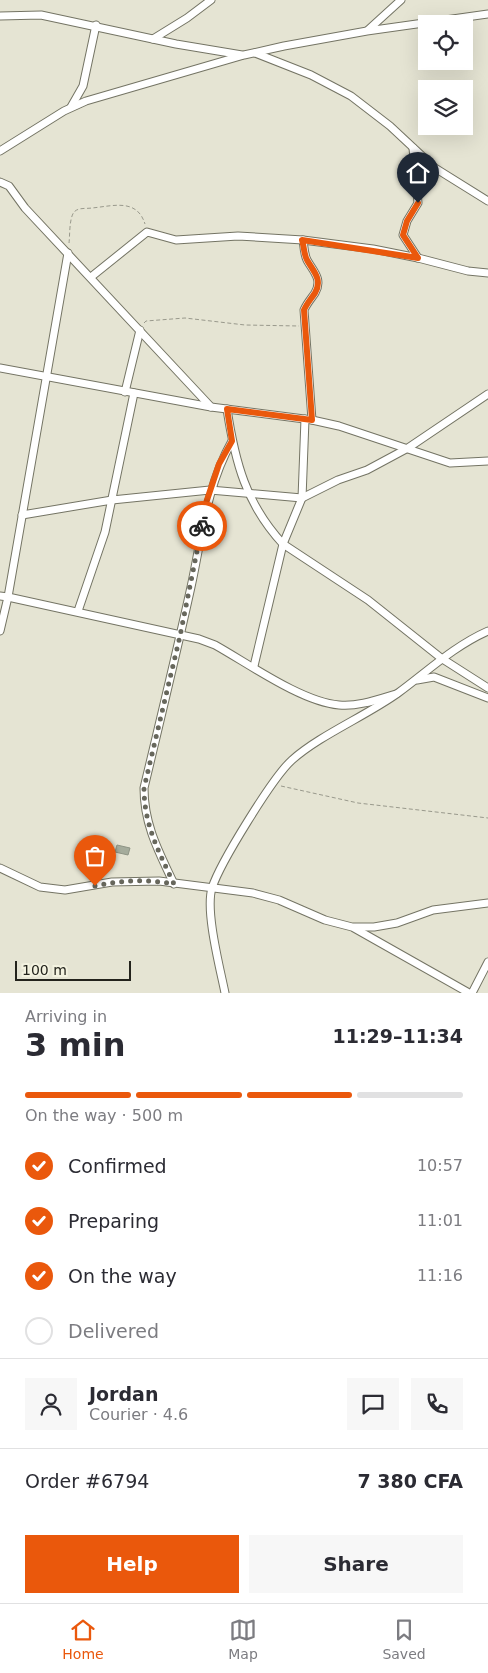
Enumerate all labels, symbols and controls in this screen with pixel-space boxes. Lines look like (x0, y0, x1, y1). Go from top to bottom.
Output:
map controls (418, 15, 473, 135)
button: locate (418, 15, 473, 70)
button: layers (418, 80, 473, 135)
pin (397, 152, 439, 203)
icon: home (404, 159, 432, 187)
courier (177, 501, 227, 551)
icon: bike (188, 512, 216, 540)
pin (74, 835, 116, 886)
icon: bag (81, 842, 109, 870)
scale bar (15, 958, 131, 981)
text: 100 m (22, 962, 67, 978)
text: Arriving in (25, 1007, 107, 1026)
text: 11:29–11:34 (333, 1025, 463, 1047)
text: 3 min (25, 1026, 126, 1064)
text: On the way · 500 m (25, 1106, 183, 1125)
icon: check (25, 1152, 53, 1180)
text: Confirmed (68, 1155, 167, 1177)
text: 10:57 (417, 1156, 463, 1175)
icon: check (25, 1207, 53, 1235)
text: Preparing (68, 1210, 159, 1232)
text: 11:01 (417, 1211, 463, 1230)
icon: check (25, 1262, 53, 1290)
text: On the way (68, 1265, 177, 1287)
text: 11:16 (417, 1266, 463, 1285)
text: Delivered (68, 1320, 159, 1342)
button: person (25, 1378, 77, 1430)
button: chat (347, 1378, 399, 1430)
button: phone (411, 1378, 463, 1430)
text: Jordan (89, 1383, 158, 1405)
text: Courier · 4.6 (89, 1405, 188, 1424)
text: Order #6794 (25, 1470, 149, 1492)
text: 7 380 CFA (357, 1470, 463, 1492)
button: Help (25, 1535, 239, 1593)
button: Share (249, 1535, 463, 1593)
tab: Home (62, 1616, 104, 1662)
tab: Map (228, 1616, 258, 1662)
tab: Saved (382, 1616, 426, 1662)

